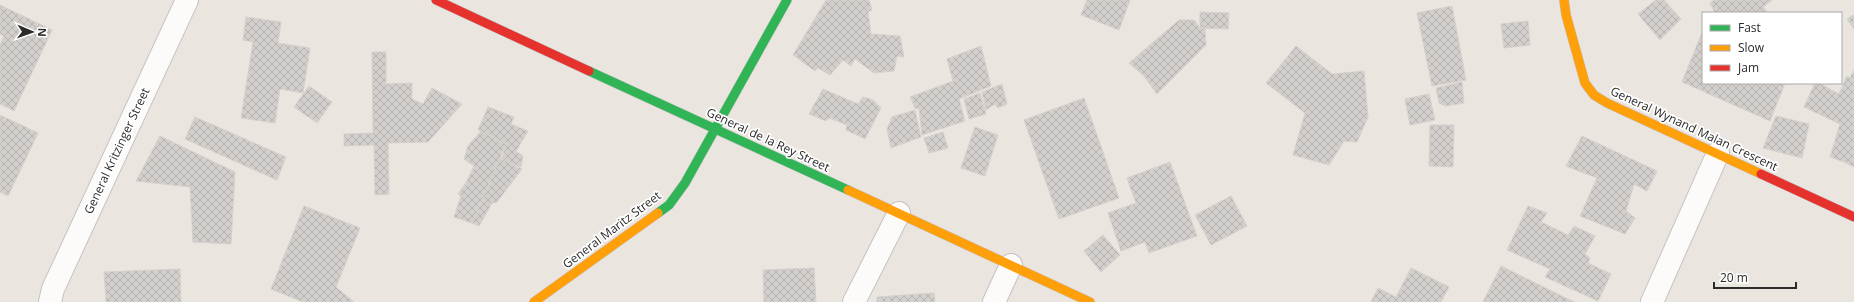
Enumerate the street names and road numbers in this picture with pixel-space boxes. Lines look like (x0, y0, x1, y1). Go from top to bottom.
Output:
street label: General Wynand Malan Crescent (1608, 82, 1781, 175)
street label: General Kritzinger Street (80, 85, 153, 217)
street label: General de la Rey Street (704, 104, 833, 176)
street label: General Maritz Street (559, 187, 664, 272)

